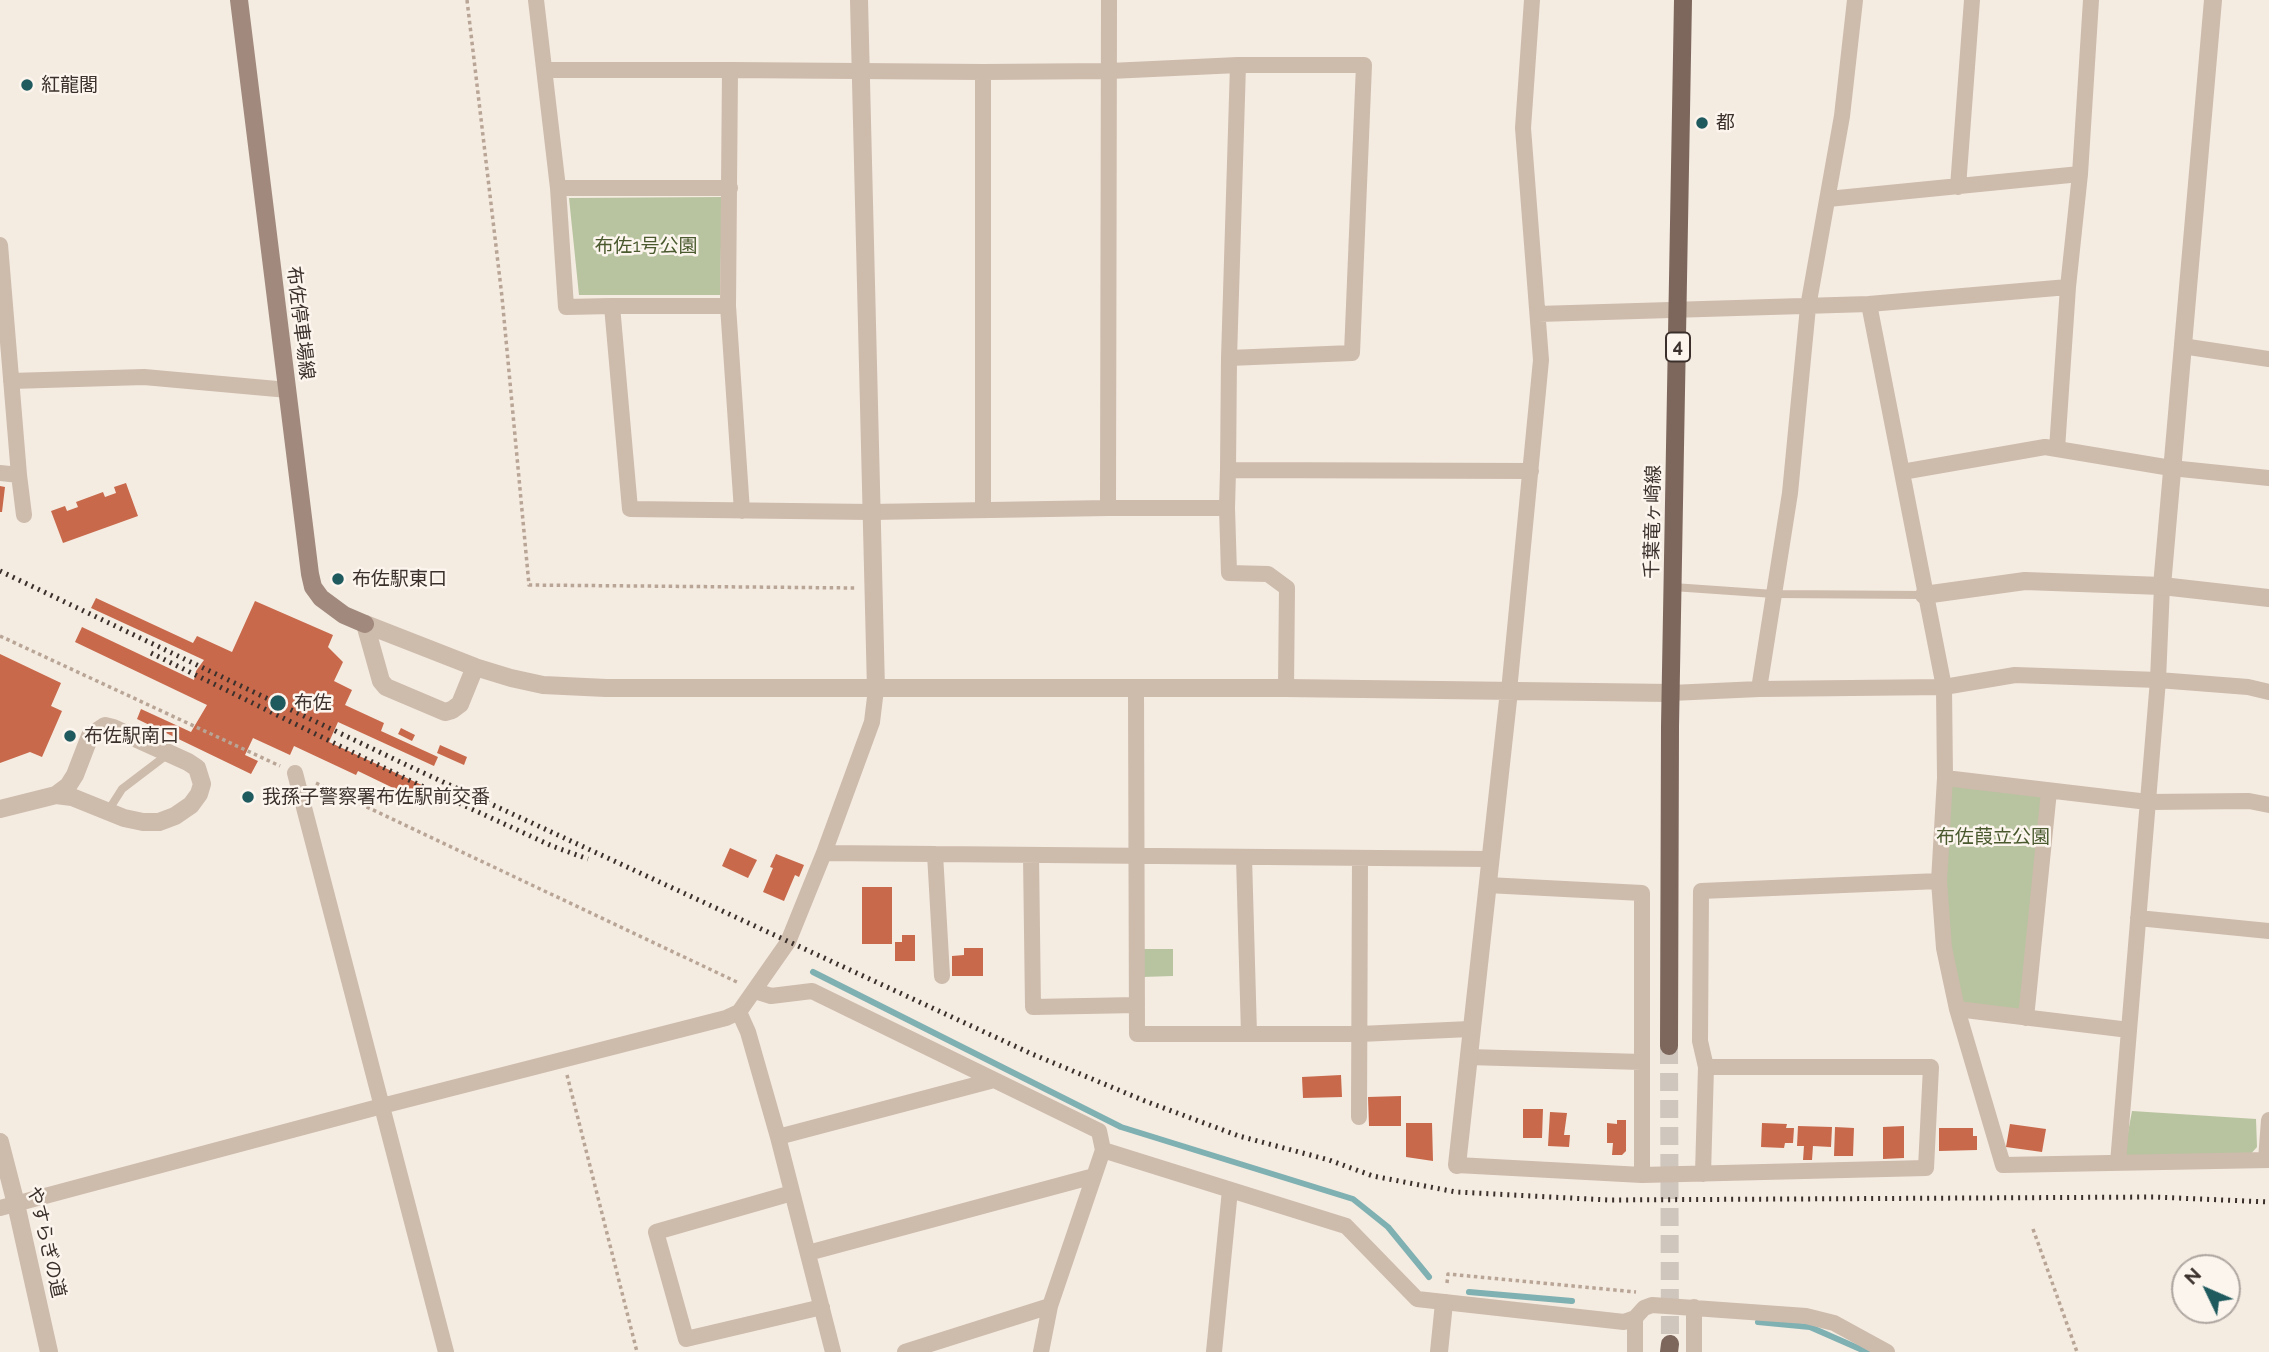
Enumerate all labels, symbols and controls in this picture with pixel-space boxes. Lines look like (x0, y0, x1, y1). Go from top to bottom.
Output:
place label: 紅龍閣 (41, 74, 98, 96)
marker: 紅龍閣 (19, 77, 35, 93)
place label: 都 (1716, 112, 1735, 134)
marker: 都 (1694, 115, 1710, 131)
park label: 布佐1号公園 (594, 235, 698, 257)
street label: 布佐停車場線 (282, 265, 318, 381)
road number: 4 (1666, 332, 1690, 362)
street label: 千葉竜ヶ崎線 (1641, 465, 1665, 579)
place label: 布佐駅東口 (352, 568, 447, 590)
marker: 布佐駅東口 (330, 571, 346, 587)
place label: 布佐 (294, 692, 332, 714)
marker: 布佐 (268, 693, 288, 713)
place label: 布佐駅南口 (84, 725, 179, 747)
marker: 布佐駅南口 (62, 728, 78, 744)
place label: 我孫子警察署布佐駅前交番 (262, 786, 490, 808)
marker: 我孫子警察署布佐駅前交番 (240, 789, 256, 805)
park label: 布佐葭立公園 (1936, 826, 2050, 848)
street label: やすらぎの道 (22, 1184, 70, 1300)
north arrow (2171, 1254, 2241, 1324)
text: N (2179, 1263, 2205, 1289)

